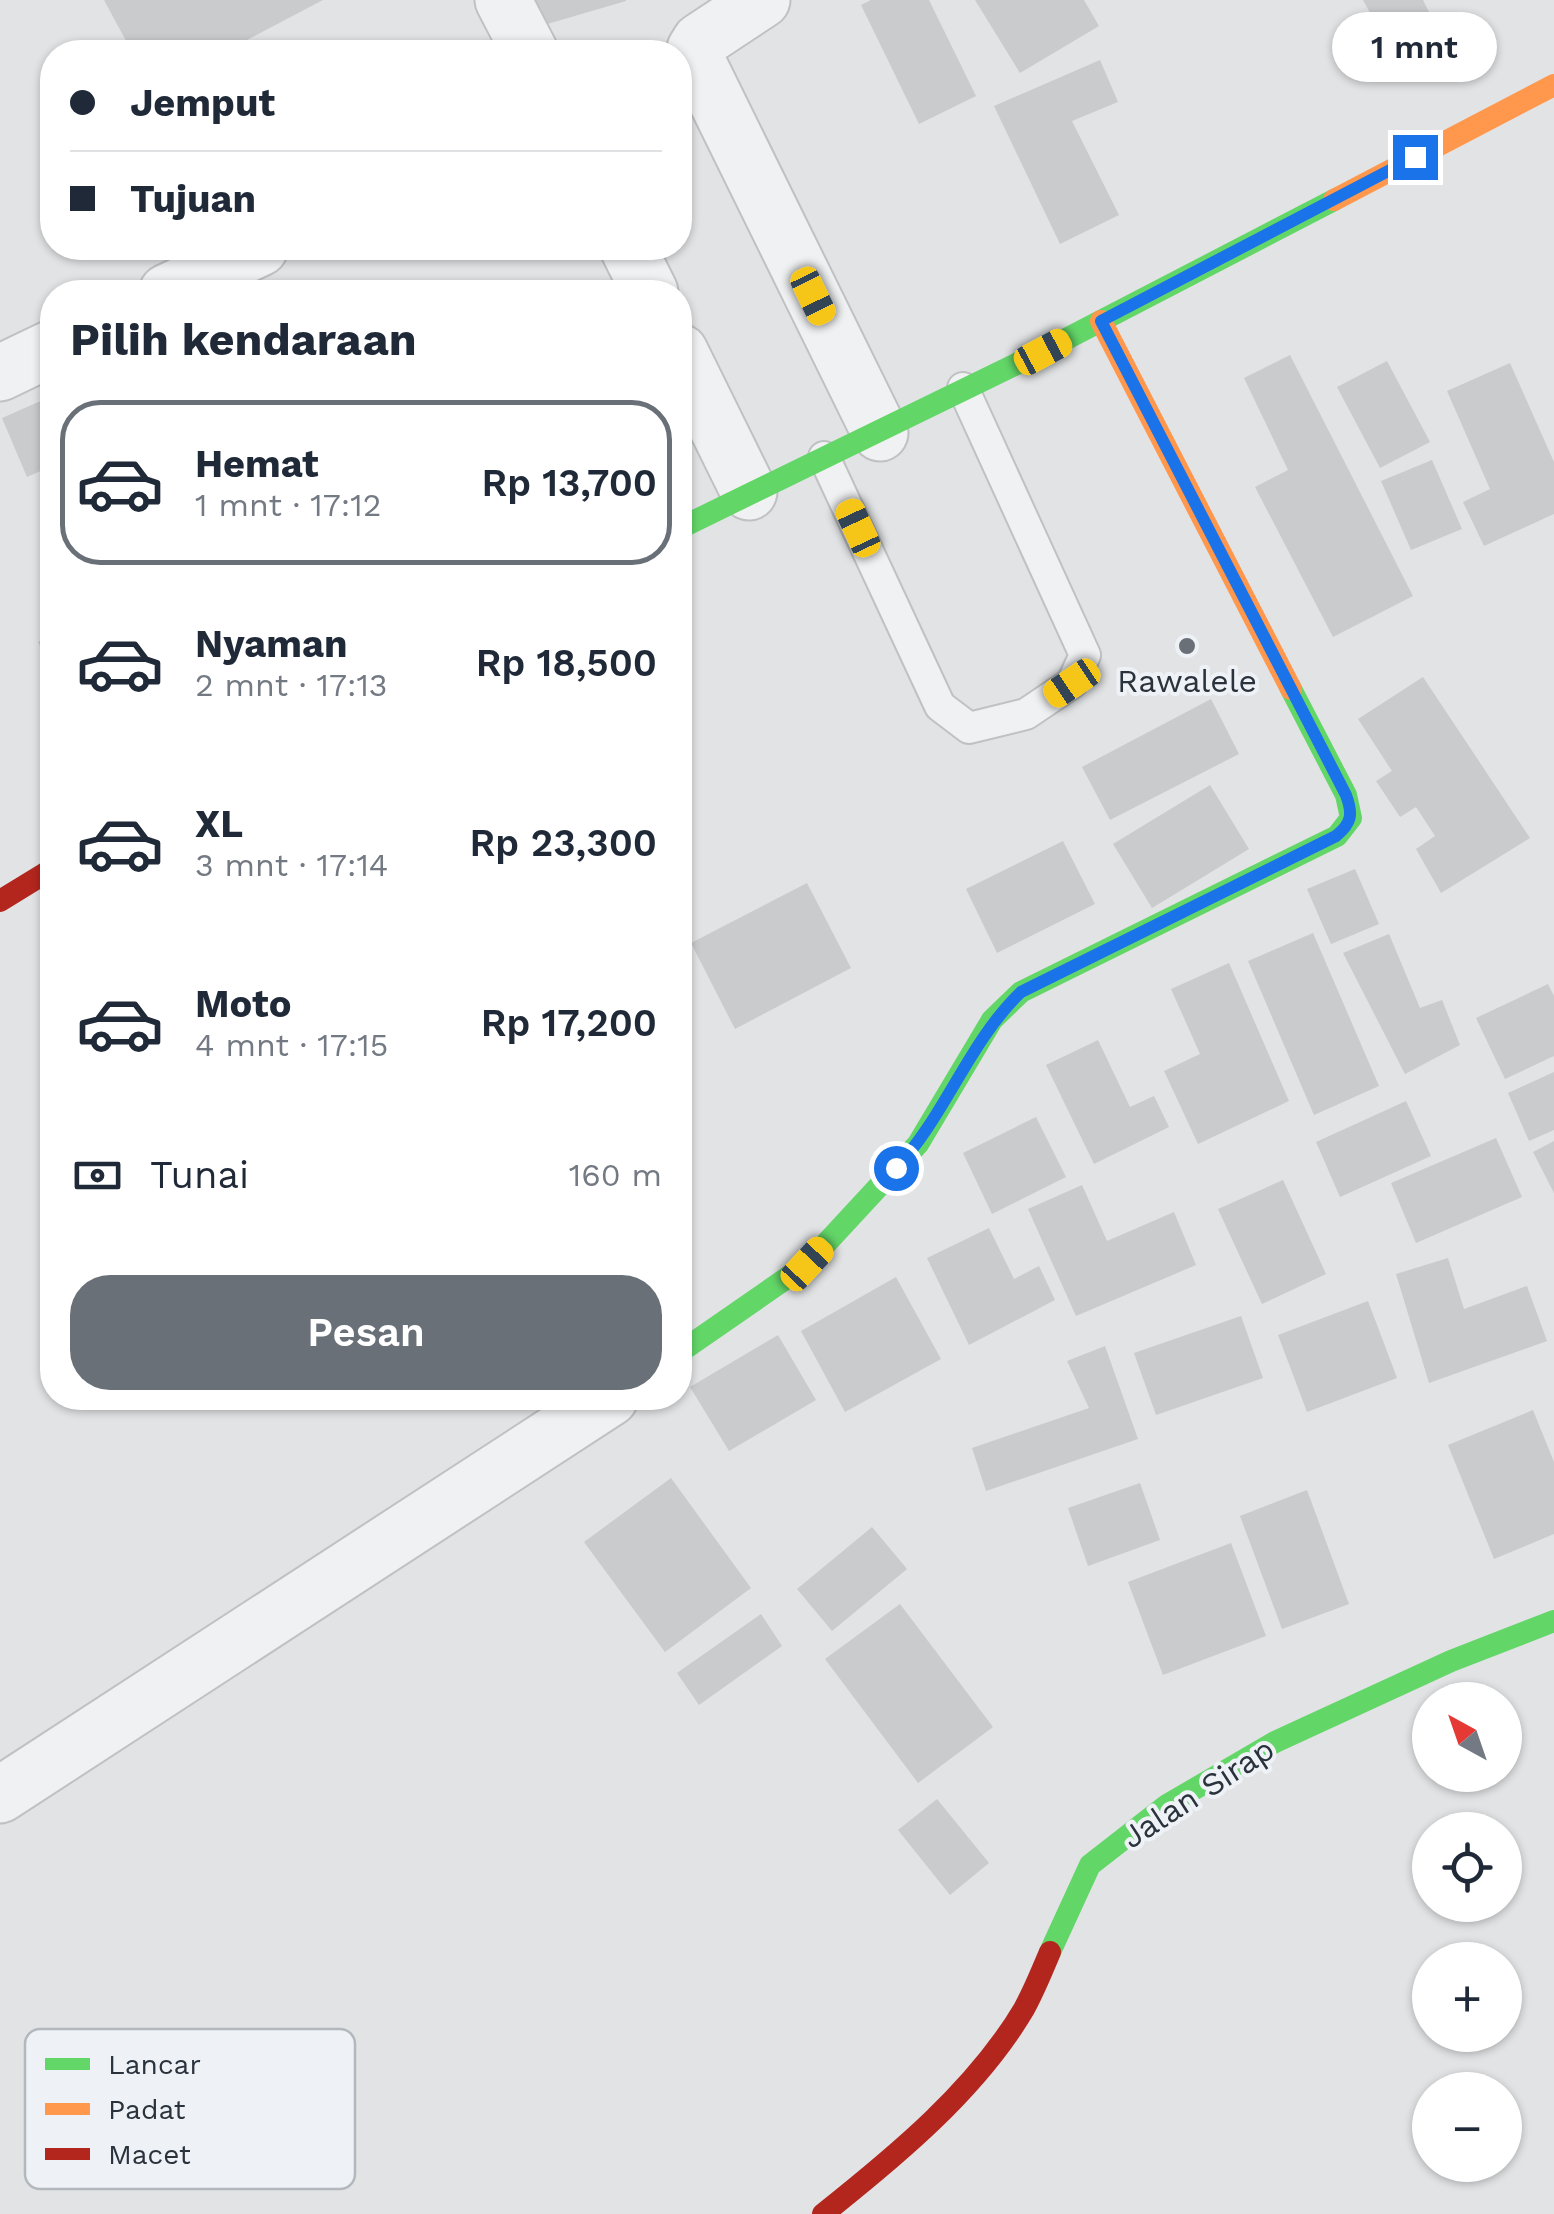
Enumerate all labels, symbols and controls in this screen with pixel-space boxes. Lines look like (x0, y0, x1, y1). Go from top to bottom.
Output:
callout: 1 mnt (1332, 12, 1498, 82)
text: 1 mnt (1371, 28, 1458, 66)
text: Jemput (130, 81, 275, 125)
route end (1393, 135, 1438, 180)
text: Tujuan (130, 177, 256, 221)
car (786, 262, 840, 330)
text: Pilih kendaraan (70, 313, 417, 366)
car (1009, 325, 1077, 379)
icon: car (75, 438, 165, 528)
text: Hemat (195, 442, 319, 486)
text: Rp 13,700 (481, 461, 657, 505)
text: 1 mnt · 17:12 (195, 486, 381, 524)
car (832, 494, 884, 562)
icon: car (75, 618, 165, 708)
text: Nyaman (195, 622, 347, 666)
marker: Rawalele (1176, 635, 1198, 657)
text: Rp 18,500 (476, 641, 657, 685)
car (1039, 654, 1105, 712)
place label: Rawalele (1117, 662, 1257, 700)
text: 2 mnt · 17:13 (195, 666, 388, 704)
icon: car (75, 798, 165, 888)
text: XL (195, 802, 243, 846)
text: Rp 23,300 (470, 821, 657, 865)
text: 3 mnt · 17:14 (195, 846, 388, 884)
icon: car (75, 978, 165, 1068)
text: Moto (195, 982, 291, 1026)
text: Rp 17,200 (481, 1001, 657, 1045)
text: 4 mnt · 17:15 (195, 1026, 388, 1064)
route start (874, 1146, 919, 1191)
icon: cash (70, 1148, 125, 1203)
text: Tunai (150, 1153, 249, 1197)
text: 160 m (569, 1156, 662, 1194)
car (776, 1232, 838, 1296)
button: Pesan (70, 1275, 662, 1390)
north arrow (1412, 1682, 1522, 1792)
map controls (1412, 1682, 1522, 2182)
street label: Jalan Sirap (1115, 1730, 1281, 1856)
button: locate (1412, 1812, 1522, 1922)
button: + (1412, 1942, 1522, 2052)
legend (25, 2029, 355, 2189)
text: Lancar (108, 2048, 201, 2081)
button: − (1412, 2072, 1522, 2182)
text: Padat (108, 2093, 186, 2126)
text: Macet (108, 2138, 191, 2171)

